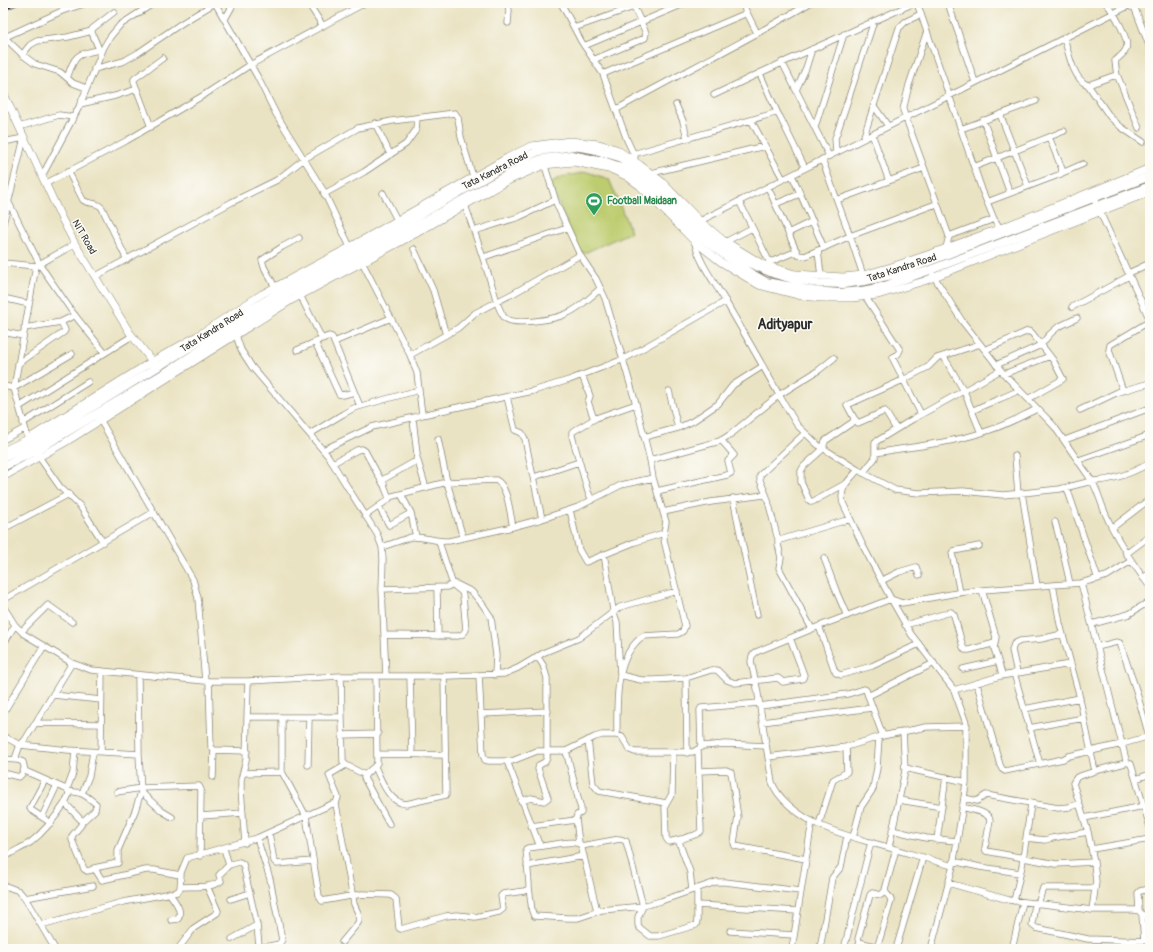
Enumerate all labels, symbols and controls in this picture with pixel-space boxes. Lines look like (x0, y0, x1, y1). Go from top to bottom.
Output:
street label: Tata Kandra Road (460, 149, 530, 193)
sports icon: Football Maidaan (584, 191, 604, 216)
place label: Football Maidaan (607, 195, 677, 207)
street label: NIT Road (69, 218, 99, 257)
street label: Tata Kandra Road (866, 251, 938, 285)
street label: Tata Kandra Road (178, 307, 246, 355)
district label: Adityapur (757, 316, 814, 333)

